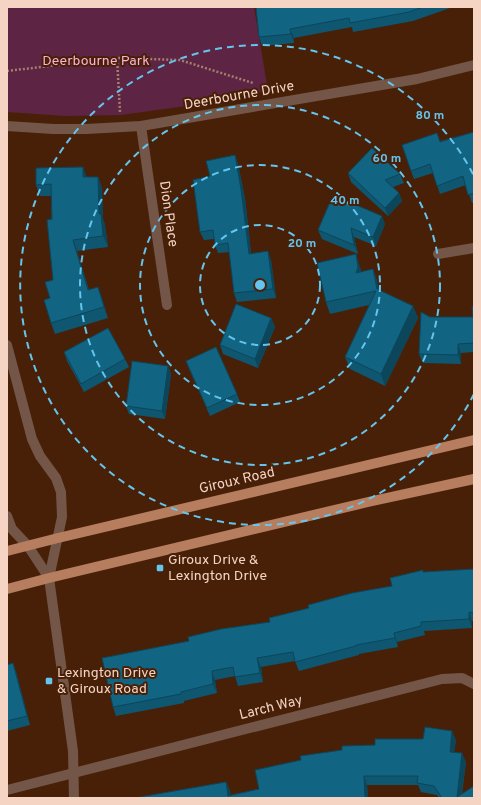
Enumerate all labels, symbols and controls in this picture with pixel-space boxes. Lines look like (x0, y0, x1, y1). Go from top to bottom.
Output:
park label: Deerbourne Park (42, 53, 150, 70)
street label: Deerbourne Drive (183, 78, 295, 114)
text: 80 m (416, 108, 444, 124)
text: 60 m (373, 151, 401, 167)
street label: Dion Place (155, 180, 181, 248)
text: 40 m (330, 193, 360, 209)
text: 20 m (288, 236, 316, 252)
centre of rings (253, 278, 267, 292)
street label: Giroux Road (198, 464, 276, 498)
place label: Giroux Drive & Lexington Drive (168, 552, 267, 585)
marker: Giroux Drive & Lexington Drive (155, 563, 165, 573)
place label: Lexington Drive & Giroux Road (57, 665, 156, 698)
marker: Lexington Drive & Giroux Road (44, 676, 54, 686)
street label: Larch Way (238, 692, 304, 724)

